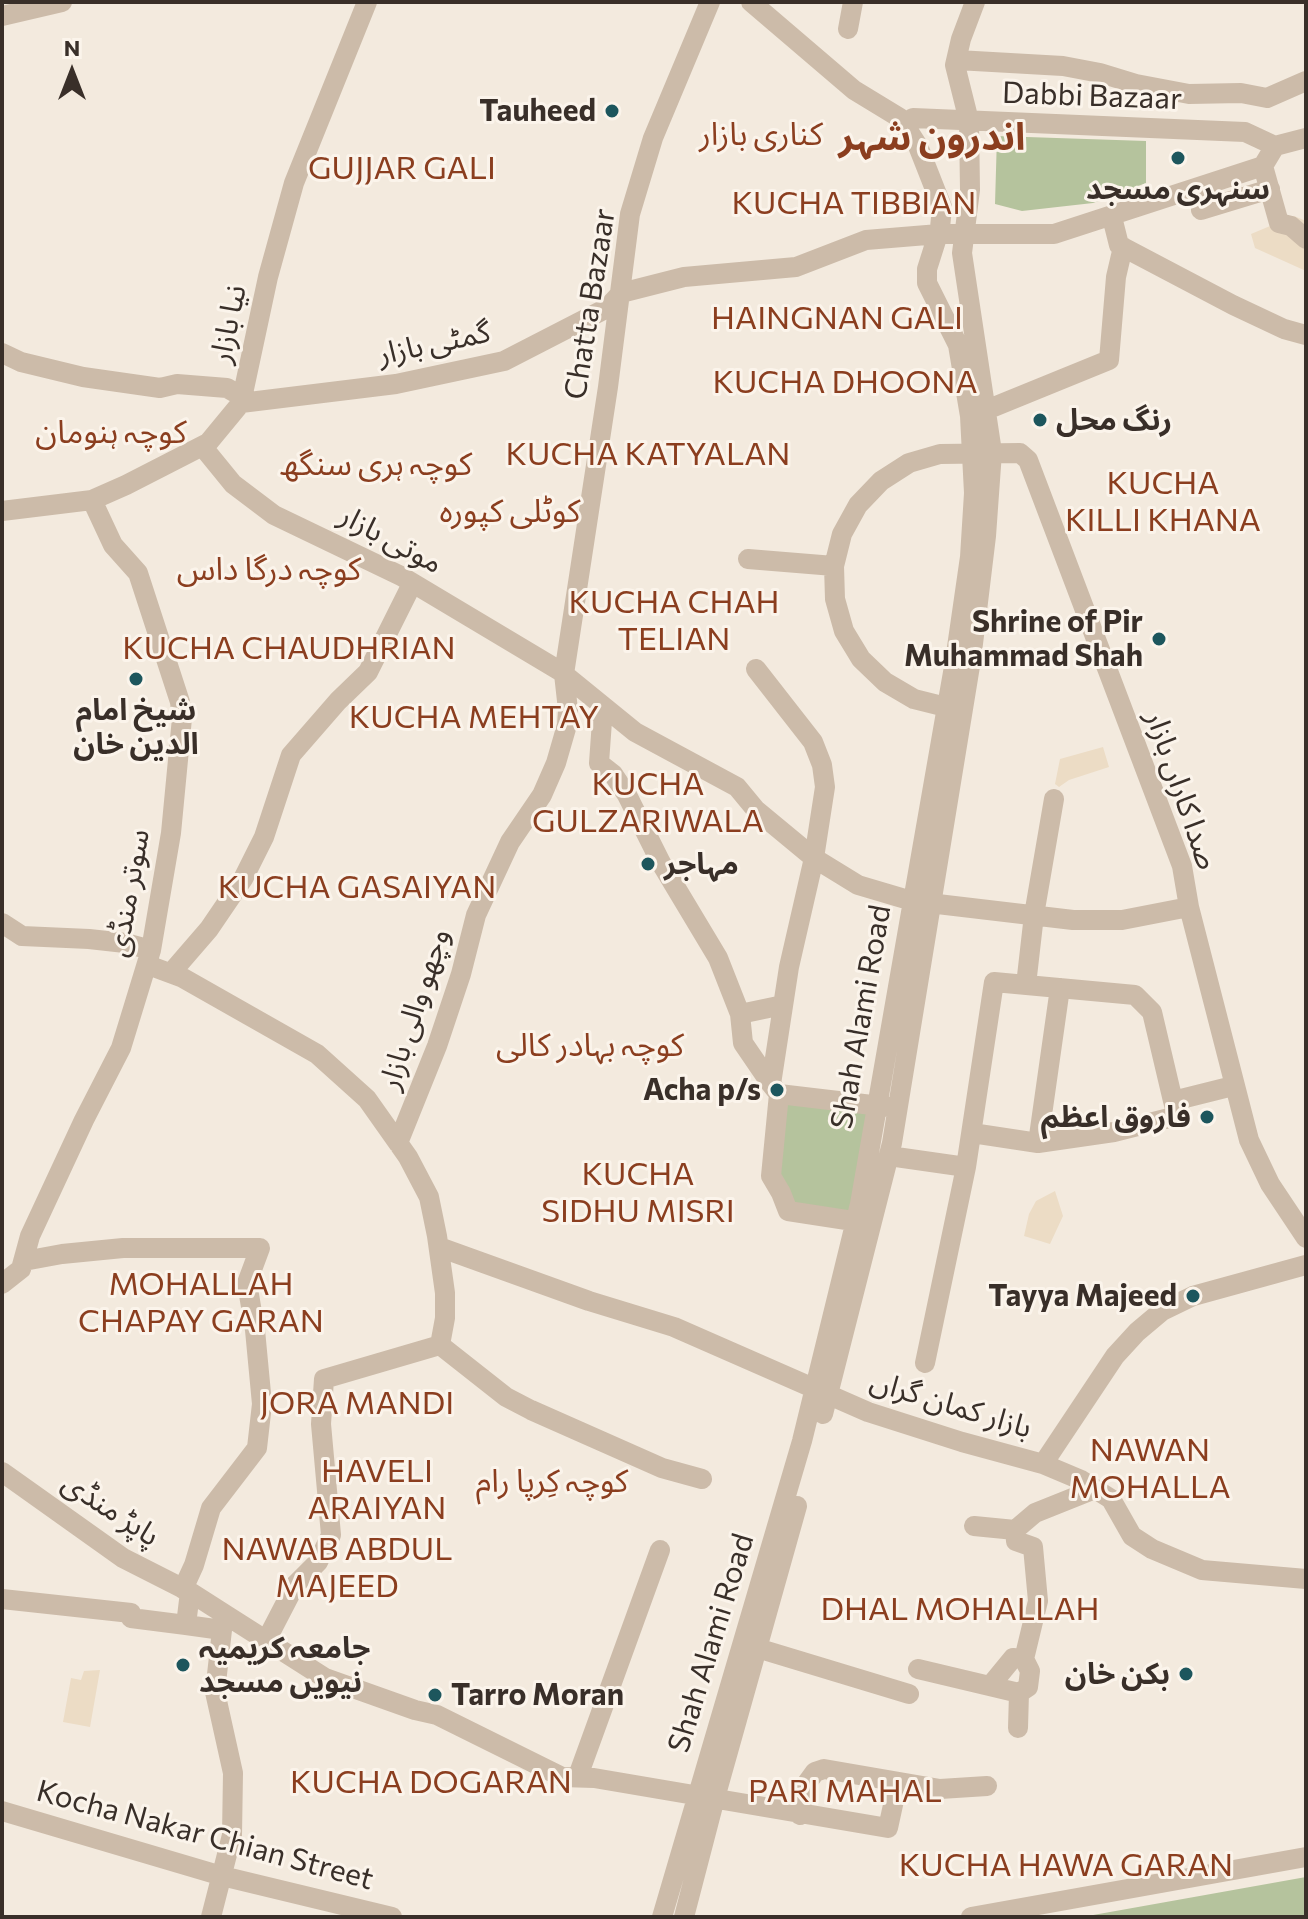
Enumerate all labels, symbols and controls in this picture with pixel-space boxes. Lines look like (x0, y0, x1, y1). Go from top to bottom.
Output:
north arrow (32, 32, 112, 112)
text: N (64, 34, 80, 61)
street label: Dabbi Bazaar (1001, 75, 1183, 117)
place label: Tauheed (479, 93, 596, 129)
marker: Tauheed (603, 102, 621, 120)
district label: اندرون شہر (839, 114, 1025, 160)
district label: کناری بازار (699, 115, 823, 153)
district label: GUJJAR GALI (297, 149, 507, 187)
marker: سنہری مسجد (1169, 149, 1187, 167)
place label: سنہری مسجد (1086, 171, 1270, 207)
district label: KUCHA TIBBIAN (719, 184, 989, 222)
street label: Chatta Bazaar (557, 206, 623, 402)
street label: نیا بازار (202, 282, 254, 366)
district label: HAINGNAN GALI (698, 299, 976, 337)
street label: گمٹی بازار (375, 314, 493, 372)
district label: KUCHA DHOONA (700, 363, 990, 401)
place label: رنگ محل (1056, 402, 1172, 438)
marker: رنگ محل (1031, 411, 1049, 429)
district label: کوچہ ہنومان (35, 413, 187, 451)
district label: KUCHA KATYALAN (492, 435, 804, 473)
district label: کوچہ ہری سنگھ (280, 445, 472, 483)
district label: KUCHA KILLI KHANA (1054, 464, 1272, 539)
district label: کوٹلی کپورہ (440, 492, 580, 530)
street label: موتی بازار (333, 497, 449, 581)
district label: کوچہ درگا داس (177, 550, 361, 588)
district label: KUCHA CHAH TELIAN (559, 583, 789, 658)
place label: Shrine of Pir Muhammad Shah (904, 604, 1143, 674)
district label: KUCHA CHAUDHRIAN (106, 629, 472, 667)
marker: Shrine of Pir Muhammad Shah (1150, 630, 1168, 648)
marker: شیخ امام الدین خان (127, 670, 145, 688)
place label: شیخ امام الدین خان (73, 692, 199, 762)
district label: KUCHA MEHTAY (337, 698, 611, 736)
street label: صدا کاراں بازار (1138, 706, 1226, 874)
district label: KUCHA GULZARIWALA (521, 765, 775, 840)
street label: سوتر منڈی (99, 826, 157, 960)
place label: مہاجر (664, 846, 739, 882)
marker: مہاجر (639, 855, 657, 873)
district label: KUCHA GASAIYAN (204, 868, 510, 906)
street label: Shah Alami Road (824, 902, 898, 1132)
street label: وچھو والی بازار (371, 924, 457, 1094)
district label: کوچہ بہادر کالی (496, 1026, 684, 1064)
place label: Acha p/s (643, 1072, 761, 1108)
marker: Acha p/s (768, 1081, 786, 1099)
place label: فاروق اعظم (1041, 1099, 1191, 1135)
marker: فاروق اعظم (1198, 1108, 1216, 1126)
district label: KUCHA SIDHU MISRI (530, 1155, 746, 1230)
district label: MOHALLAH CHAPAY GARAN (66, 1265, 336, 1340)
place label: Tayya Majeed (988, 1278, 1177, 1314)
marker: Tayya Majeed (1184, 1287, 1202, 1305)
street label: بازار کمان گراں (866, 1362, 1036, 1446)
district label: JORA MANDI (250, 1384, 464, 1422)
district label: NAWAN MOHALLA (1063, 1431, 1237, 1506)
district label: HAVELI ARAIYAN (301, 1452, 453, 1527)
district label: کوچہ کِرپا رام (476, 1462, 628, 1500)
street label: پاپڑ منڈی (55, 1464, 167, 1554)
street label: Shah Alami Road (661, 1529, 761, 1757)
district label: NAWAB ABDUL MAJEED (210, 1530, 464, 1605)
district label: DHAL MOHALLAH (807, 1590, 1113, 1628)
place label: جامعہ کریمیہ نیویں مسجد (199, 1630, 370, 1700)
marker: جامعہ کریمیہ نیویں مسجد (174, 1656, 192, 1674)
place label: بکن خان (1065, 1656, 1170, 1692)
marker: بکن خان (1177, 1665, 1195, 1683)
place label: Tarro Moran (451, 1677, 624, 1713)
marker: Tarro Moran (426, 1686, 444, 1704)
district label: KUCHA DOGARAN (277, 1763, 585, 1801)
district label: PARI MAHAL (738, 1772, 952, 1810)
street label: Kocha Nakar Chian Street (33, 1773, 377, 1897)
district label: KUCHA HAWA GARAN (883, 1846, 1249, 1884)

